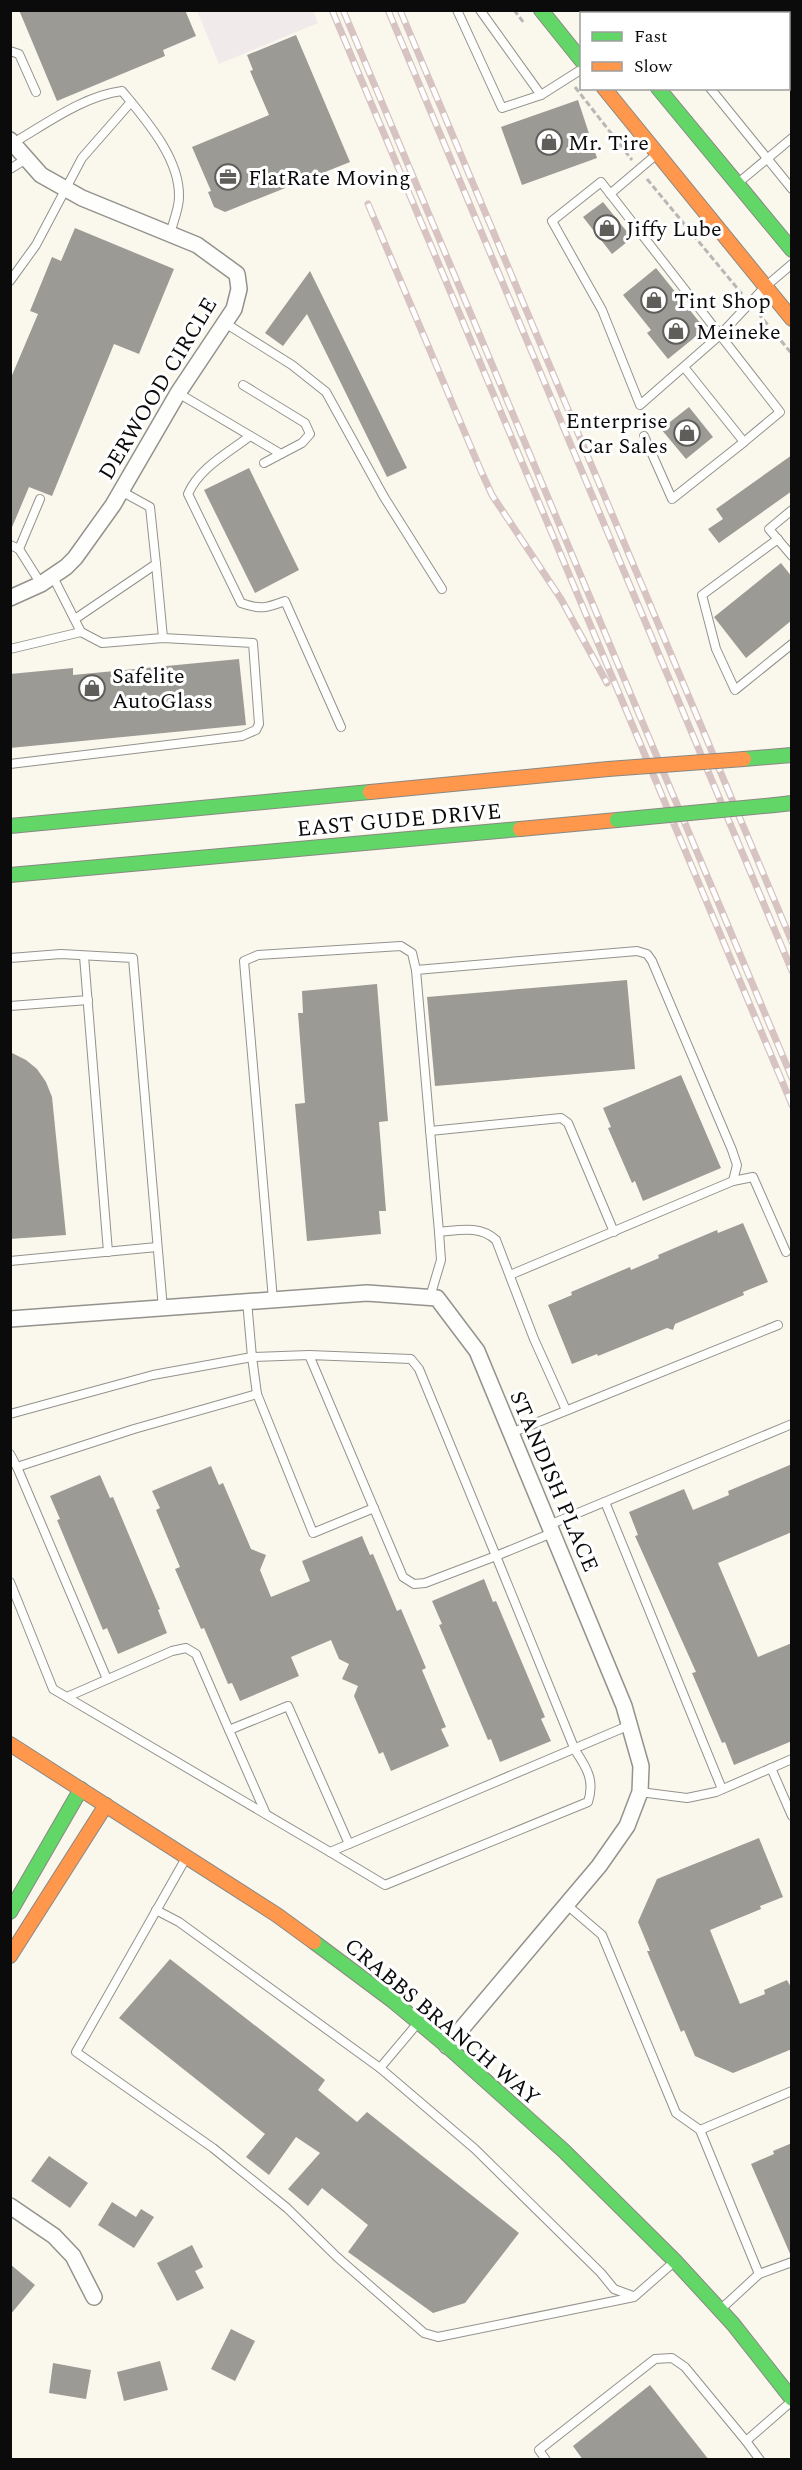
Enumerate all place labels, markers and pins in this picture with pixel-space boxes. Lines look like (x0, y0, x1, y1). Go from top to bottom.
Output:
shop icon: Mr. Tire (534, 127, 564, 157)
place label: Mr. Tire (568, 127, 649, 160)
office icon: FlatRate Moving (213, 162, 243, 192)
place label: FlatRate Moving (248, 162, 411, 195)
shop icon: Jiffy Lube (592, 213, 622, 243)
place label: Jiffy Lube (626, 213, 722, 246)
shop icon: Tint Shop (639, 285, 669, 315)
place label: Tint Shop (674, 285, 771, 318)
shop icon: Meineke (661, 316, 691, 346)
place label: Meineke (696, 316, 781, 349)
place label: Enterprise Car Sales (565, 405, 668, 463)
shop icon: Enterprise Car Sales (672, 418, 702, 448)
place label: Safelite AutoGlass (112, 660, 213, 718)
shop icon: Safelite AutoGlass (77, 673, 107, 703)

